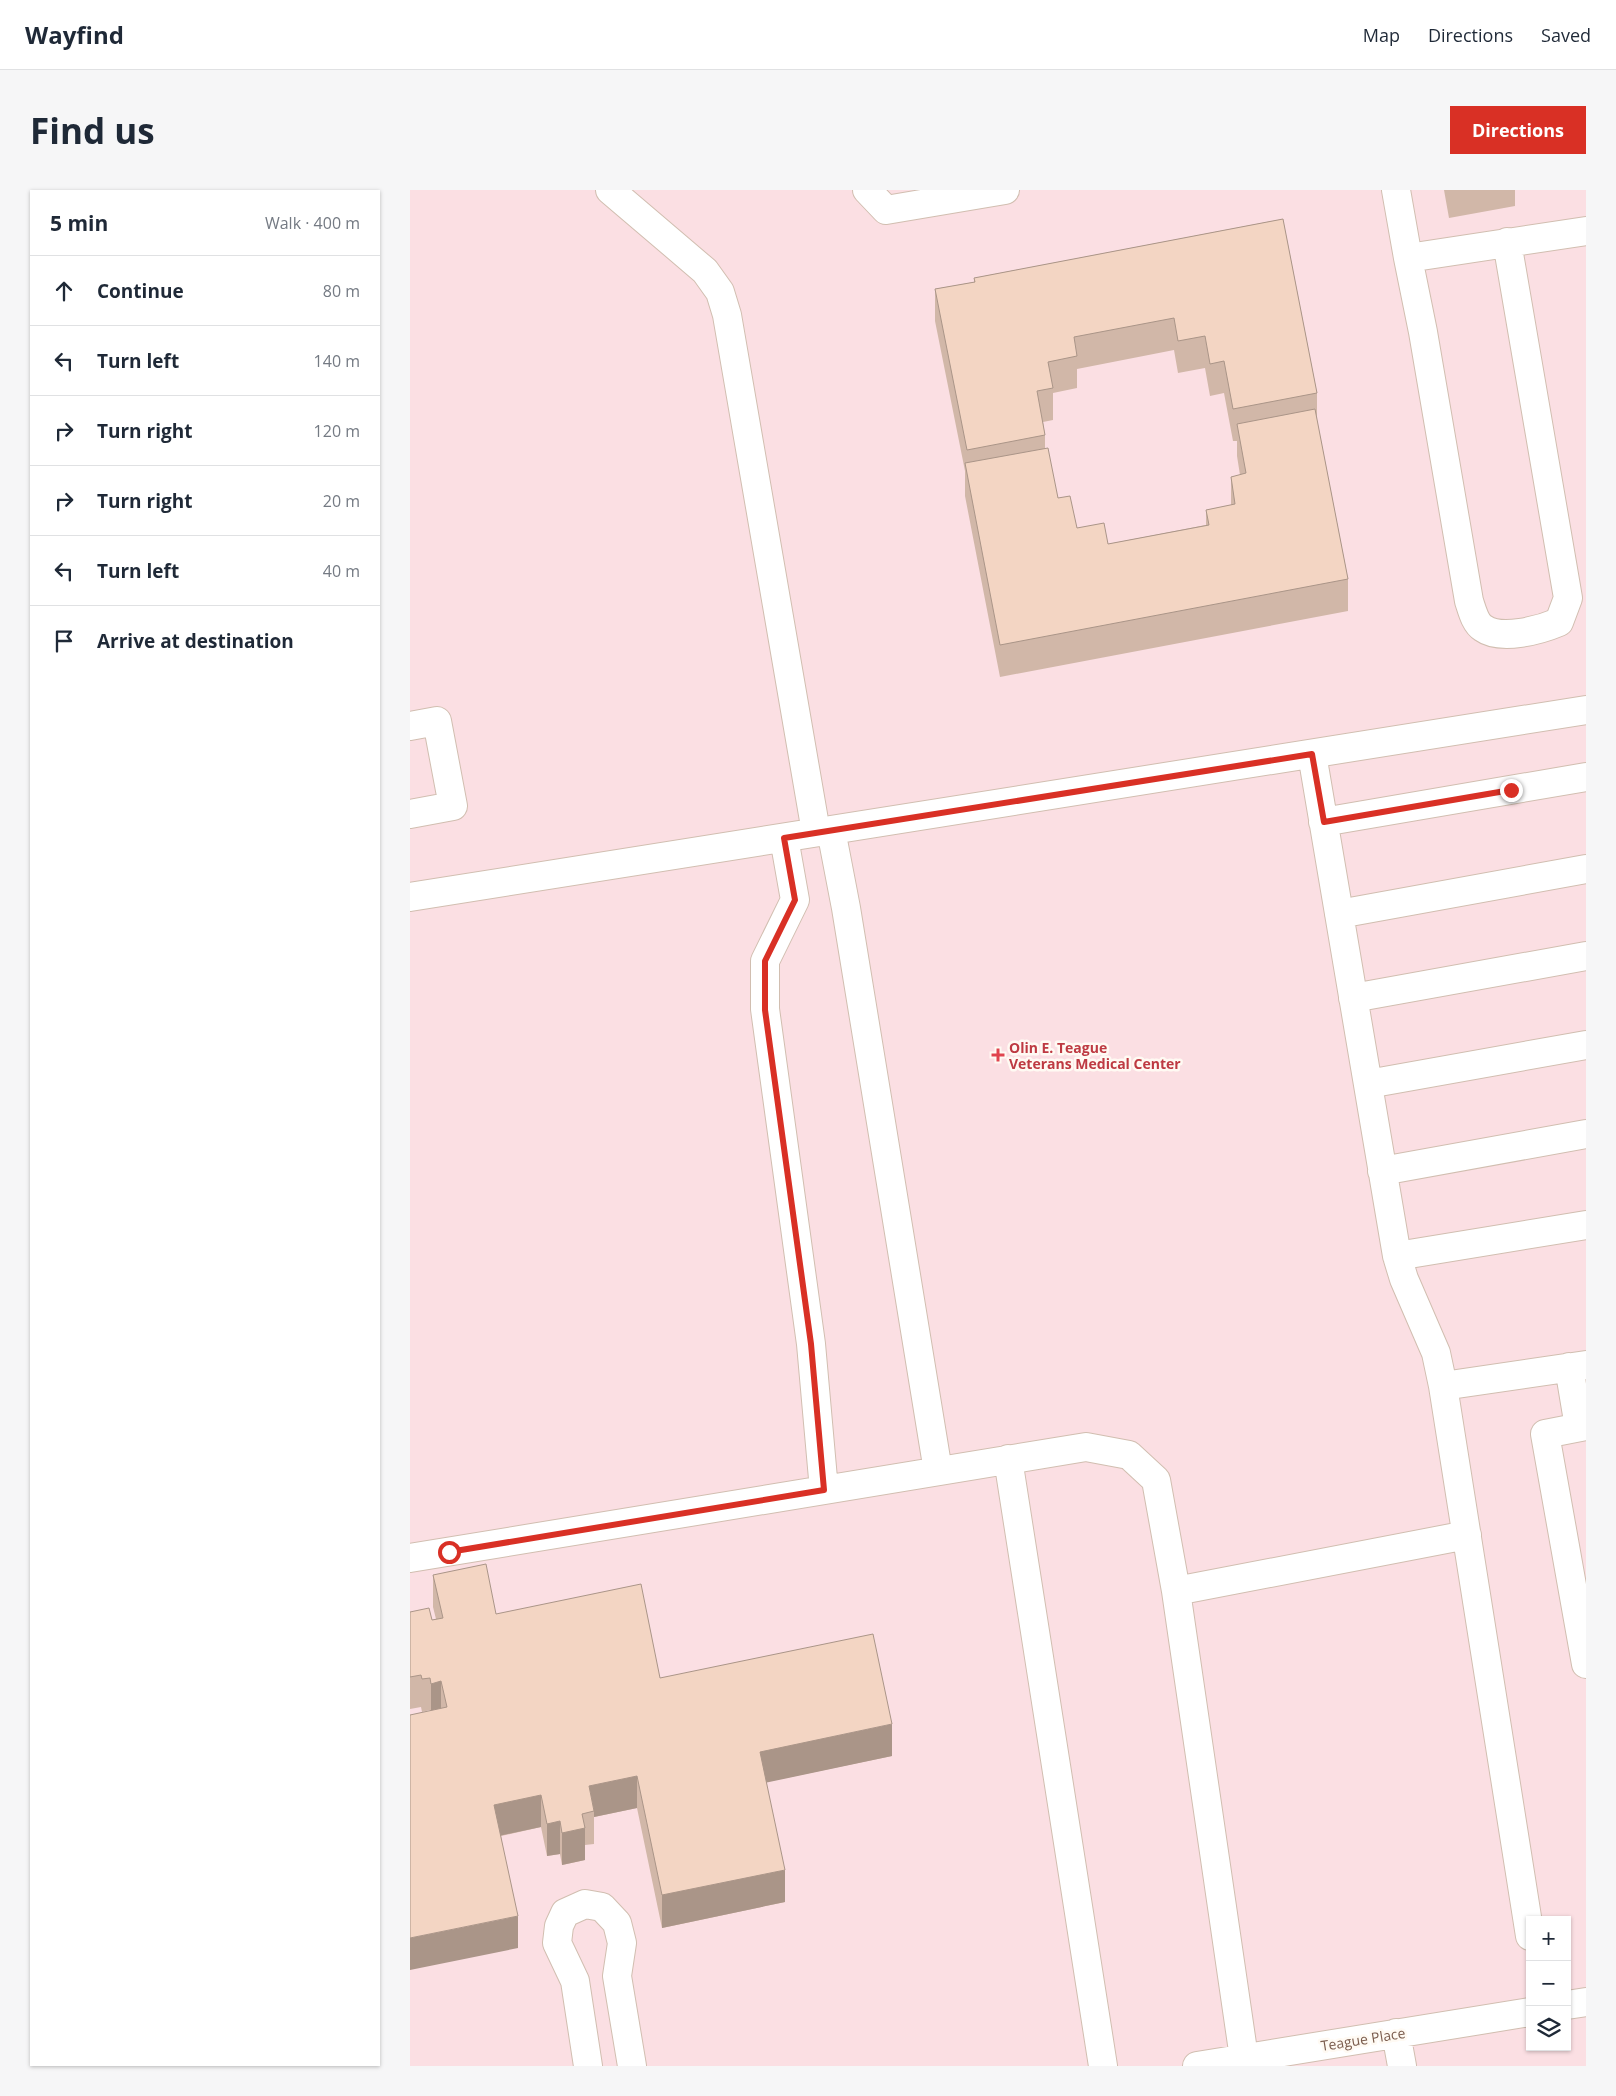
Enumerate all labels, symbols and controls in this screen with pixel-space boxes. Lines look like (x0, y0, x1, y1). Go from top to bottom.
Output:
text: Wayfind (25, 18, 124, 51)
text: Map (1363, 23, 1400, 47)
text: Directions (1428, 23, 1513, 47)
text: Saved (1541, 23, 1591, 47)
button: Directions (1450, 106, 1586, 154)
text: Find us (30, 107, 155, 154)
text: 5 min (50, 209, 108, 237)
text: Walk · 400 m (265, 212, 360, 234)
icon: ahead (50, 277, 78, 305)
text: Continue (97, 278, 184, 304)
text: 80 m (323, 280, 360, 302)
icon: left (50, 347, 78, 375)
text: Turn left (97, 348, 179, 374)
text: 140 m (314, 350, 360, 372)
icon: right (50, 417, 78, 445)
text: Turn right (97, 418, 192, 444)
text: 120 m (314, 420, 360, 442)
icon: right (50, 487, 78, 515)
text: Turn right (97, 488, 192, 514)
text: 20 m (323, 490, 360, 512)
icon: left (50, 557, 78, 585)
text: Turn left (97, 558, 179, 584)
text: 40 m (323, 560, 360, 582)
icon: arrive (50, 627, 78, 655)
text: Arrive at destination (97, 628, 294, 654)
route end (1500, 779, 1523, 802)
place label: Olin E. Teague Veterans Medical Center (1009, 1038, 1181, 1073)
marker: Olin E. Teague Veterans Medical Center (991, 1048, 1005, 1062)
route start (438, 1541, 461, 1564)
map controls (1526, 1916, 1571, 2051)
button: + (1526, 1916, 1571, 1961)
button: − (1526, 1961, 1571, 2006)
button: layers (1526, 2006, 1571, 2051)
street label: Teague Place (1319, 2023, 1407, 2055)

